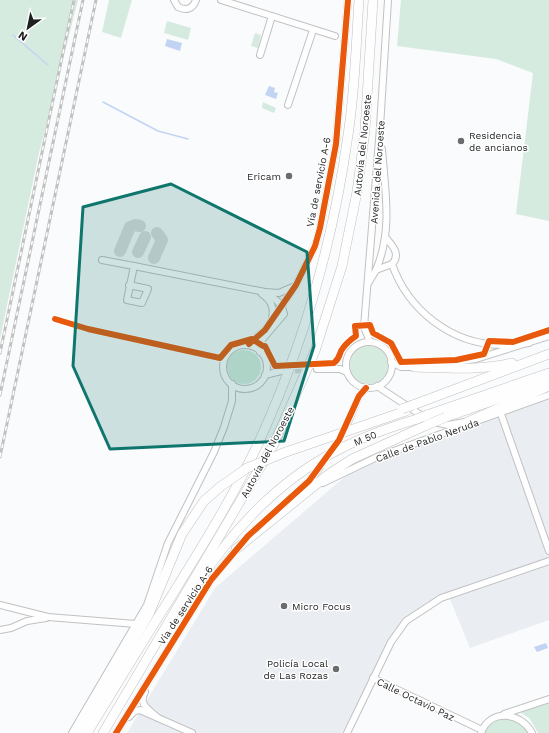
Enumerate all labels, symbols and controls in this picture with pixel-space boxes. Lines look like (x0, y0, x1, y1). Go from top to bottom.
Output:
north arrow (8, 8, 48, 48)
text: N (16, 28, 30, 44)
street label: Autovía del Noroeste (352, 94, 373, 196)
street label: Avenida del Noroeste (368, 120, 387, 224)
place label: Residencia de ancianos (469, 130, 528, 153)
street label: Vía de servicio A-6 (304, 136, 333, 228)
marker: Residencia de ancianos (456, 136, 466, 146)
place label: Ericam (247, 171, 281, 182)
marker: Ericam (284, 171, 294, 181)
street label: Autovía del Noroeste (239, 404, 296, 500)
street label: Calle de Pablo Neruda (374, 417, 481, 464)
street label: M 50 (352, 429, 378, 448)
street label: Vía de servicio A-6 (156, 564, 215, 647)
marker: Micro Focus (279, 601, 289, 611)
place label: Micro Focus (292, 601, 351, 612)
place label: Policía Local de Las Rozas (264, 658, 328, 681)
marker: Policía Local de Las Rozas (331, 664, 341, 674)
street label: Calle Octavio Paz (375, 676, 456, 723)

